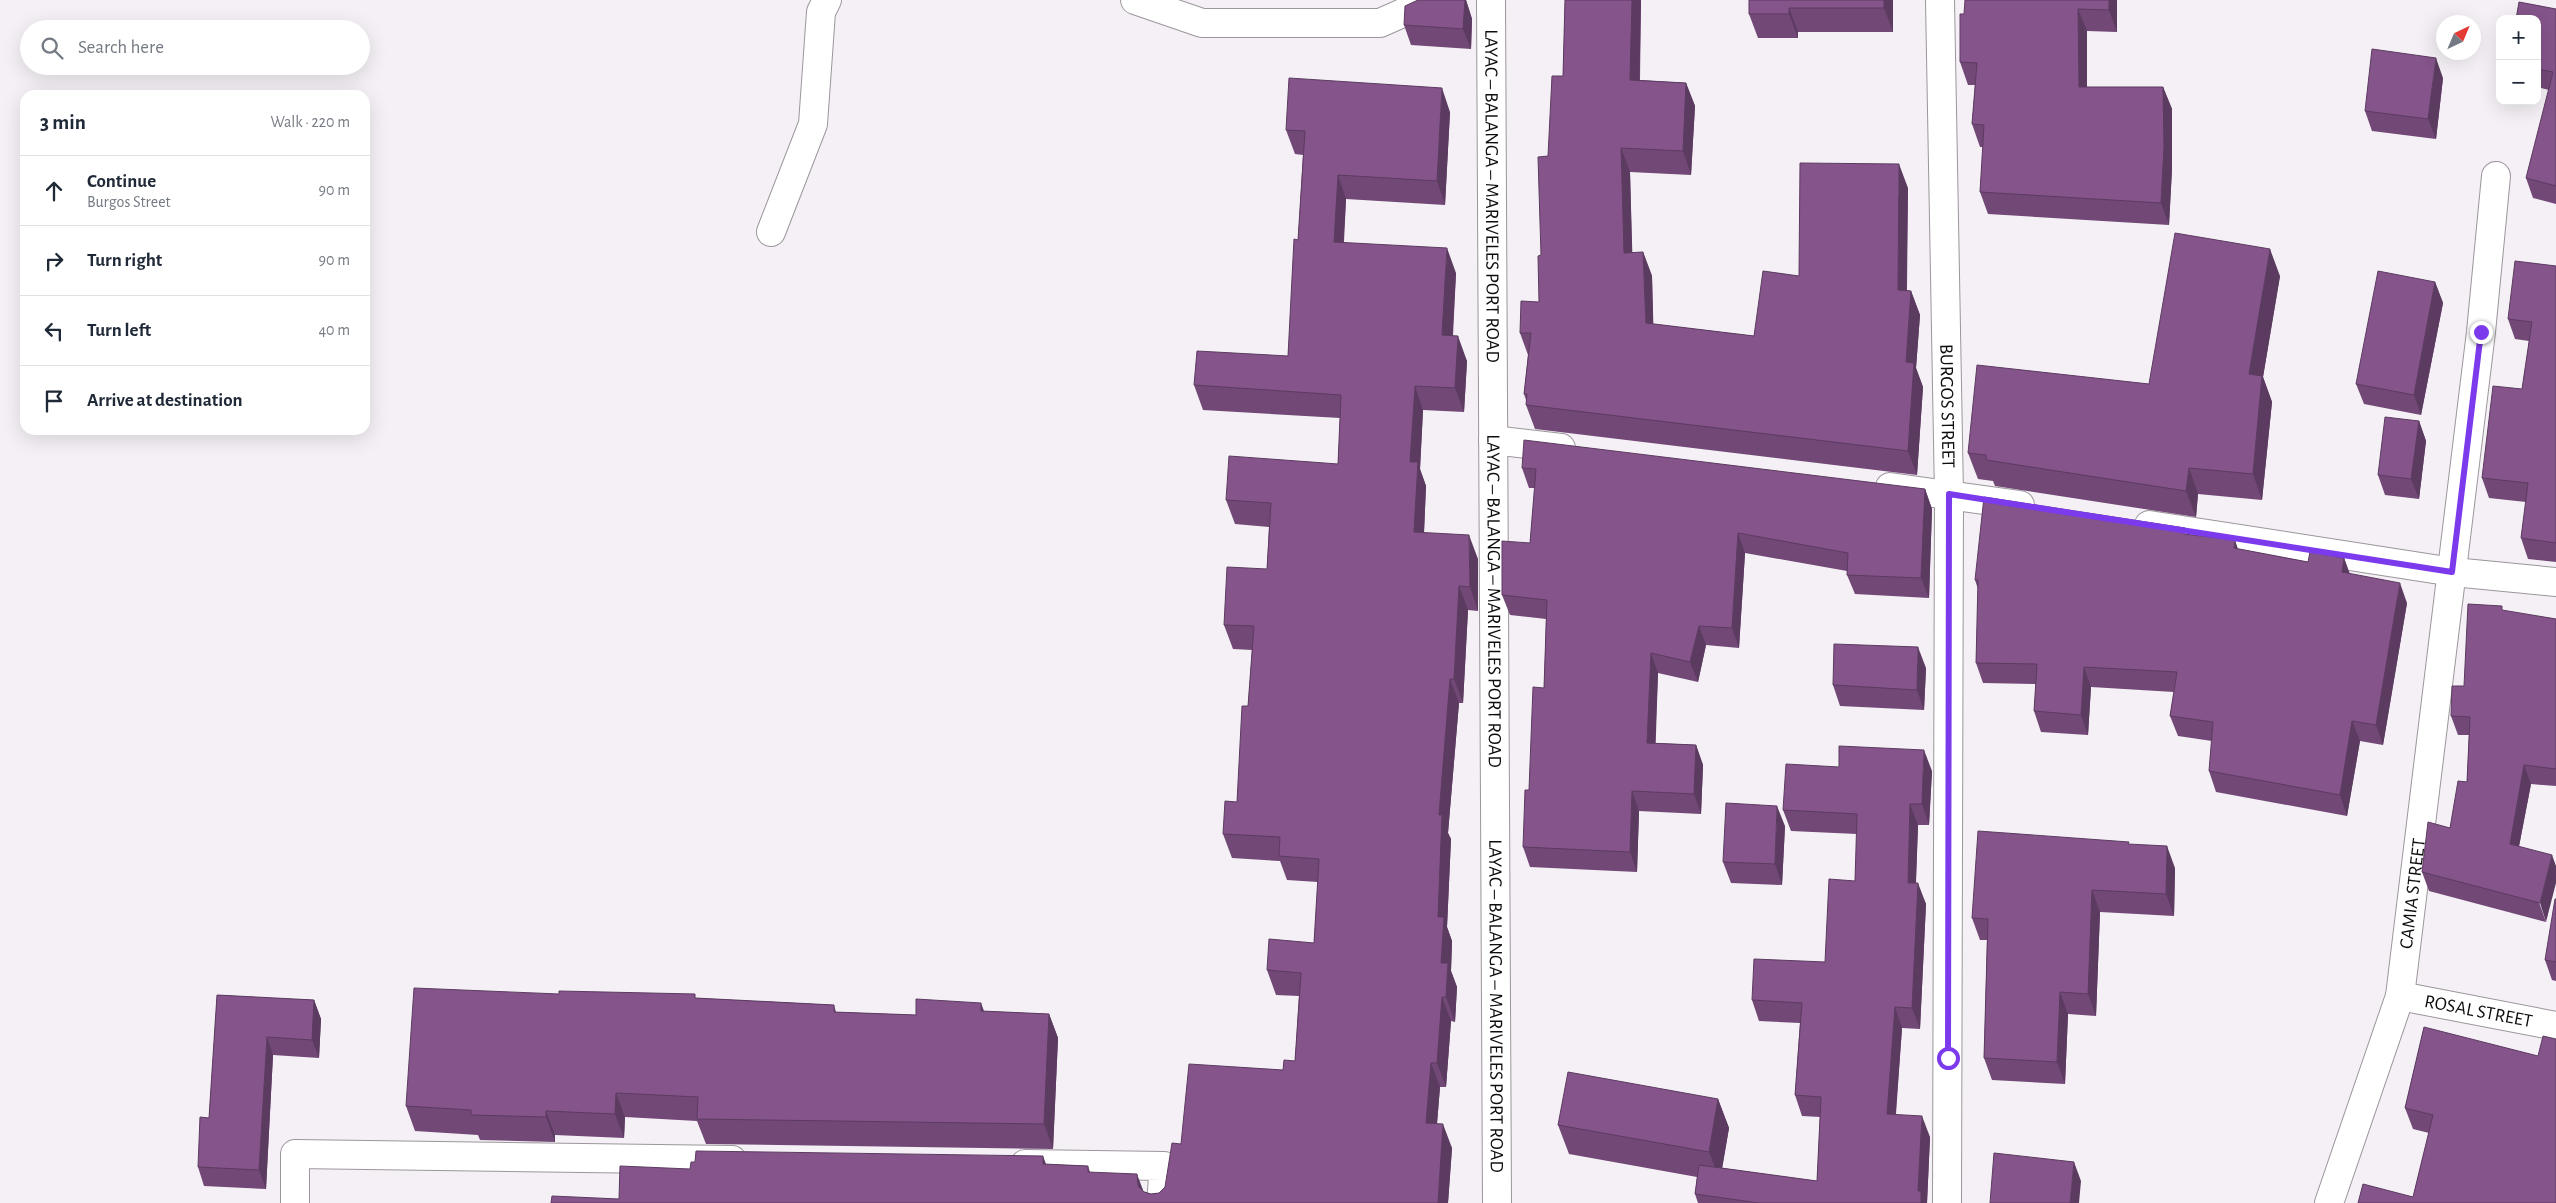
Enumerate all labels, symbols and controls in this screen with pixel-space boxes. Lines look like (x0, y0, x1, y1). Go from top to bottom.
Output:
north arrow (2436, 15, 2481, 60)
map controls (2496, 15, 2541, 105)
button: + (2496, 15, 2541, 60)
search box (20, 20, 370, 75)
street label: LAYAC – BALANGA – MARIVELES PORT ROAD (1482, 29, 1502, 363)
icon: search (38, 34, 66, 62)
text: Search here (78, 38, 164, 57)
button: − (2496, 60, 2541, 105)
text: 3 min (40, 112, 86, 133)
text: Walk · 220 m (271, 114, 350, 130)
text: Continue (87, 172, 156, 191)
icon: ahead (40, 177, 68, 205)
text: 90 m (319, 182, 350, 198)
text: Burgos Street (87, 194, 171, 210)
icon: right (40, 247, 68, 275)
text: Turn right (87, 251, 162, 270)
text: 90 m (319, 252, 350, 268)
icon: left (40, 317, 68, 345)
text: Turn left (87, 321, 151, 340)
route end (2470, 321, 2493, 344)
text: 40 m (318, 322, 350, 338)
street label: BURGOS STREET (1937, 344, 1958, 468)
icon: arrive (40, 387, 68, 415)
text: Arrive at destination (87, 391, 243, 410)
street label: LAYAC – BALANGA – MARIVELES PORT ROAD (1484, 434, 1504, 768)
street label: CAMIA STREET (2396, 837, 2429, 950)
street label: LAYAC – BALANGA – MARIVELES PORT ROAD (1486, 839, 1506, 1173)
street label: ROSAL STREET (2423, 991, 2534, 1031)
route start (1937, 1047, 1960, 1070)

